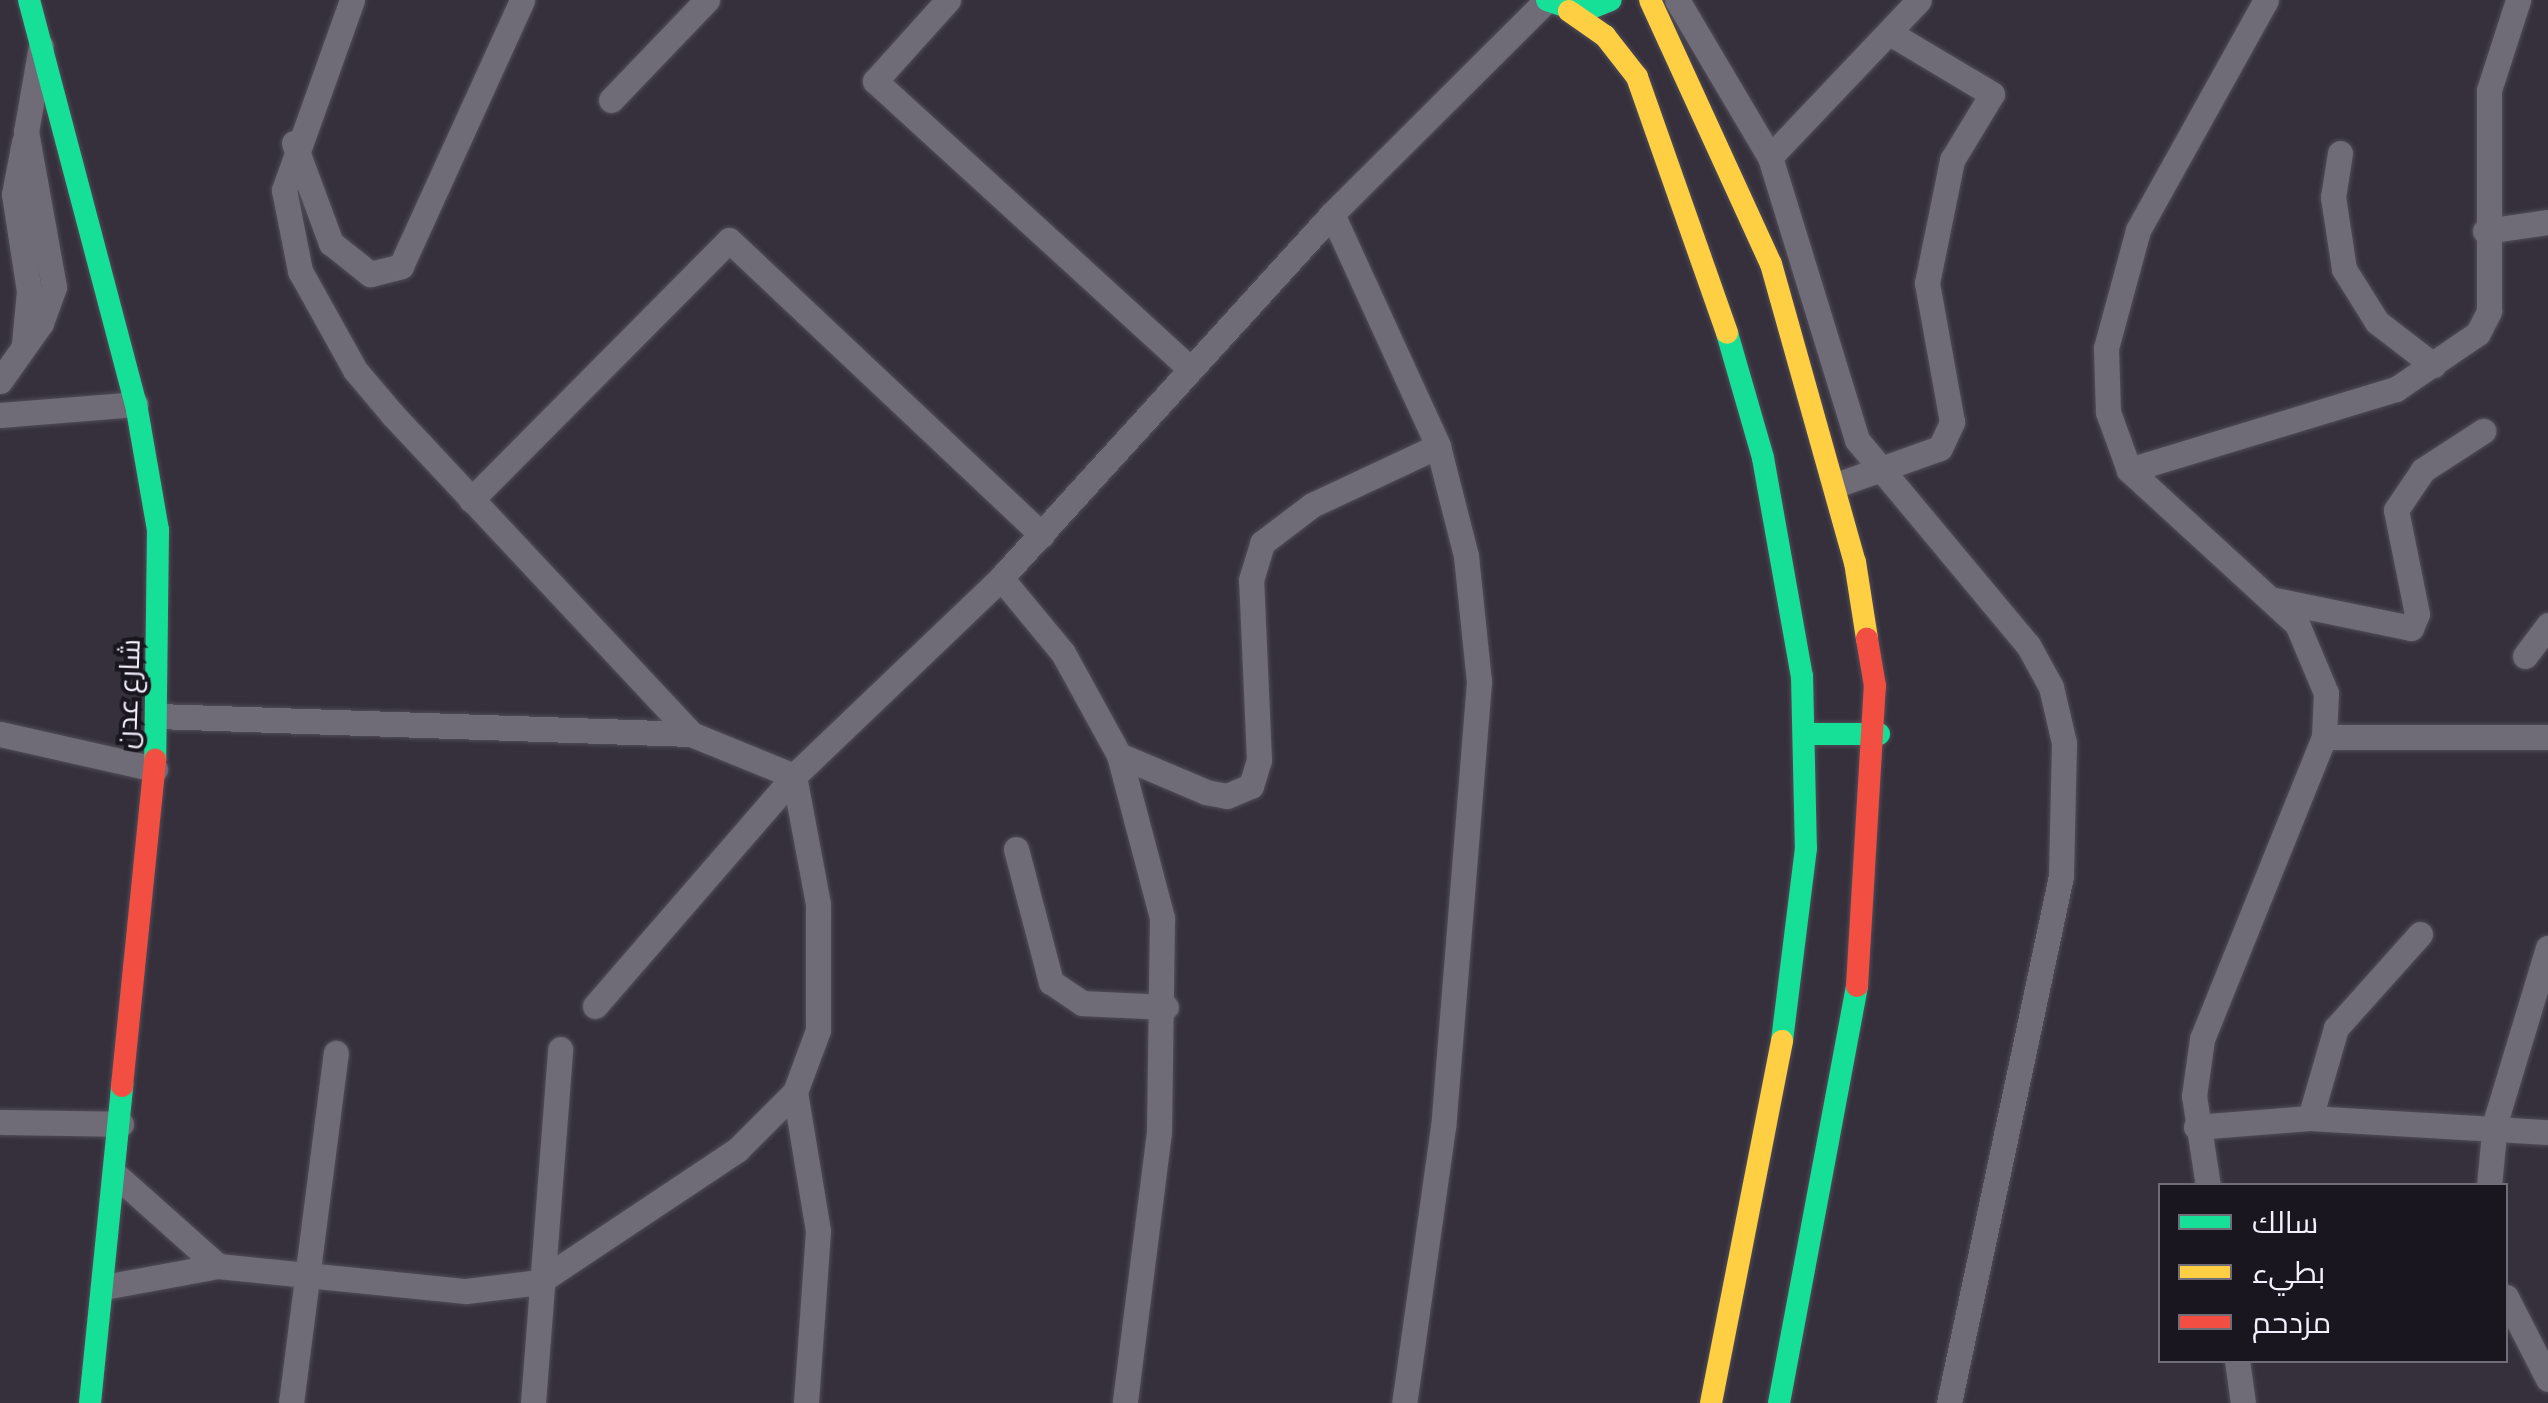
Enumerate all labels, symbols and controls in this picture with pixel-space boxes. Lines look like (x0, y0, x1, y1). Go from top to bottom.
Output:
street label: شارع عدن (108, 638, 146, 750)
legend (2158, 1183, 2508, 1363)
text: سالك (2252, 1201, 2318, 1242)
text: بطيء (2252, 1251, 2325, 1292)
text: مزدحم (2252, 1301, 2331, 1342)

